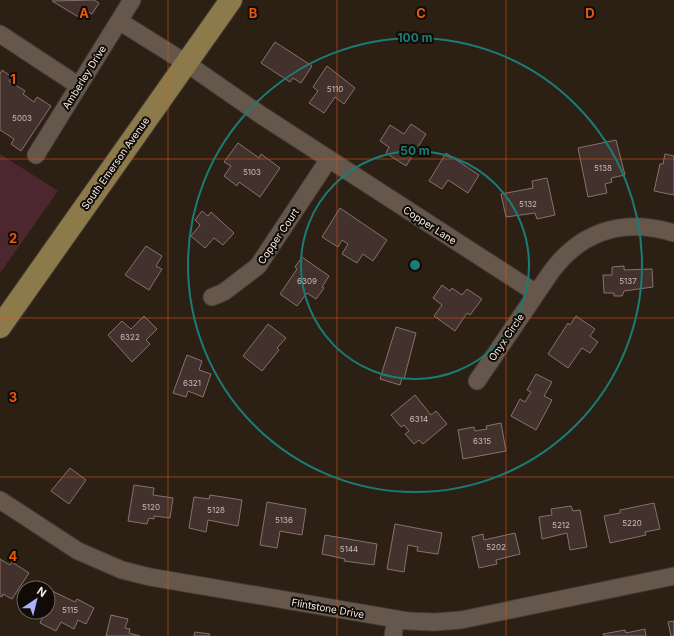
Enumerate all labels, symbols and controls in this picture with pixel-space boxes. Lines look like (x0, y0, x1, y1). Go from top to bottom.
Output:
text: A (79, 5, 89, 21)
text: B (249, 5, 258, 21)
text: C (416, 5, 426, 21)
text: D (585, 5, 595, 21)
text: 100 m (397, 30, 433, 45)
street label: Amberley Drive (60, 43, 108, 111)
text: 1 (10, 71, 16, 87)
house number: 5110 (327, 84, 343, 94)
house number: 5003 (12, 113, 32, 123)
street label: South Emerson Avenue (79, 114, 152, 211)
text: 50 m (400, 143, 430, 158)
house number: 5138 (594, 163, 612, 173)
house number: 5103 (243, 167, 261, 177)
house number: 5132 (519, 199, 537, 209)
street label: Copper Lane (401, 203, 459, 247)
street label: Copper Court (255, 205, 301, 266)
text: 2 (9, 230, 17, 246)
centre of rings (408, 258, 422, 272)
house number: 6309 (297, 276, 317, 286)
house number: 5137 (619, 276, 637, 286)
street label: Onyx Circle (486, 311, 526, 363)
house number: 6322 (120, 332, 140, 342)
house number: 6321 (183, 378, 201, 388)
text: 3 (9, 389, 17, 405)
house number: 6314 (410, 414, 428, 424)
house number: 6315 (473, 436, 491, 446)
house number: 5120 (142, 502, 160, 512)
house number: 5128 (207, 505, 225, 515)
house number: 5136 (275, 515, 293, 525)
house number: 5220 (622, 518, 642, 528)
house number: 5212 (552, 520, 570, 530)
house number: 5202 (486, 542, 506, 552)
house number: 5144 (340, 544, 358, 554)
text: 4 (9, 548, 18, 564)
north arrow (16, 580, 56, 620)
text: N (34, 584, 49, 600)
street label: Flintstone Drive (291, 596, 365, 620)
house number: 5115 (62, 605, 78, 615)

